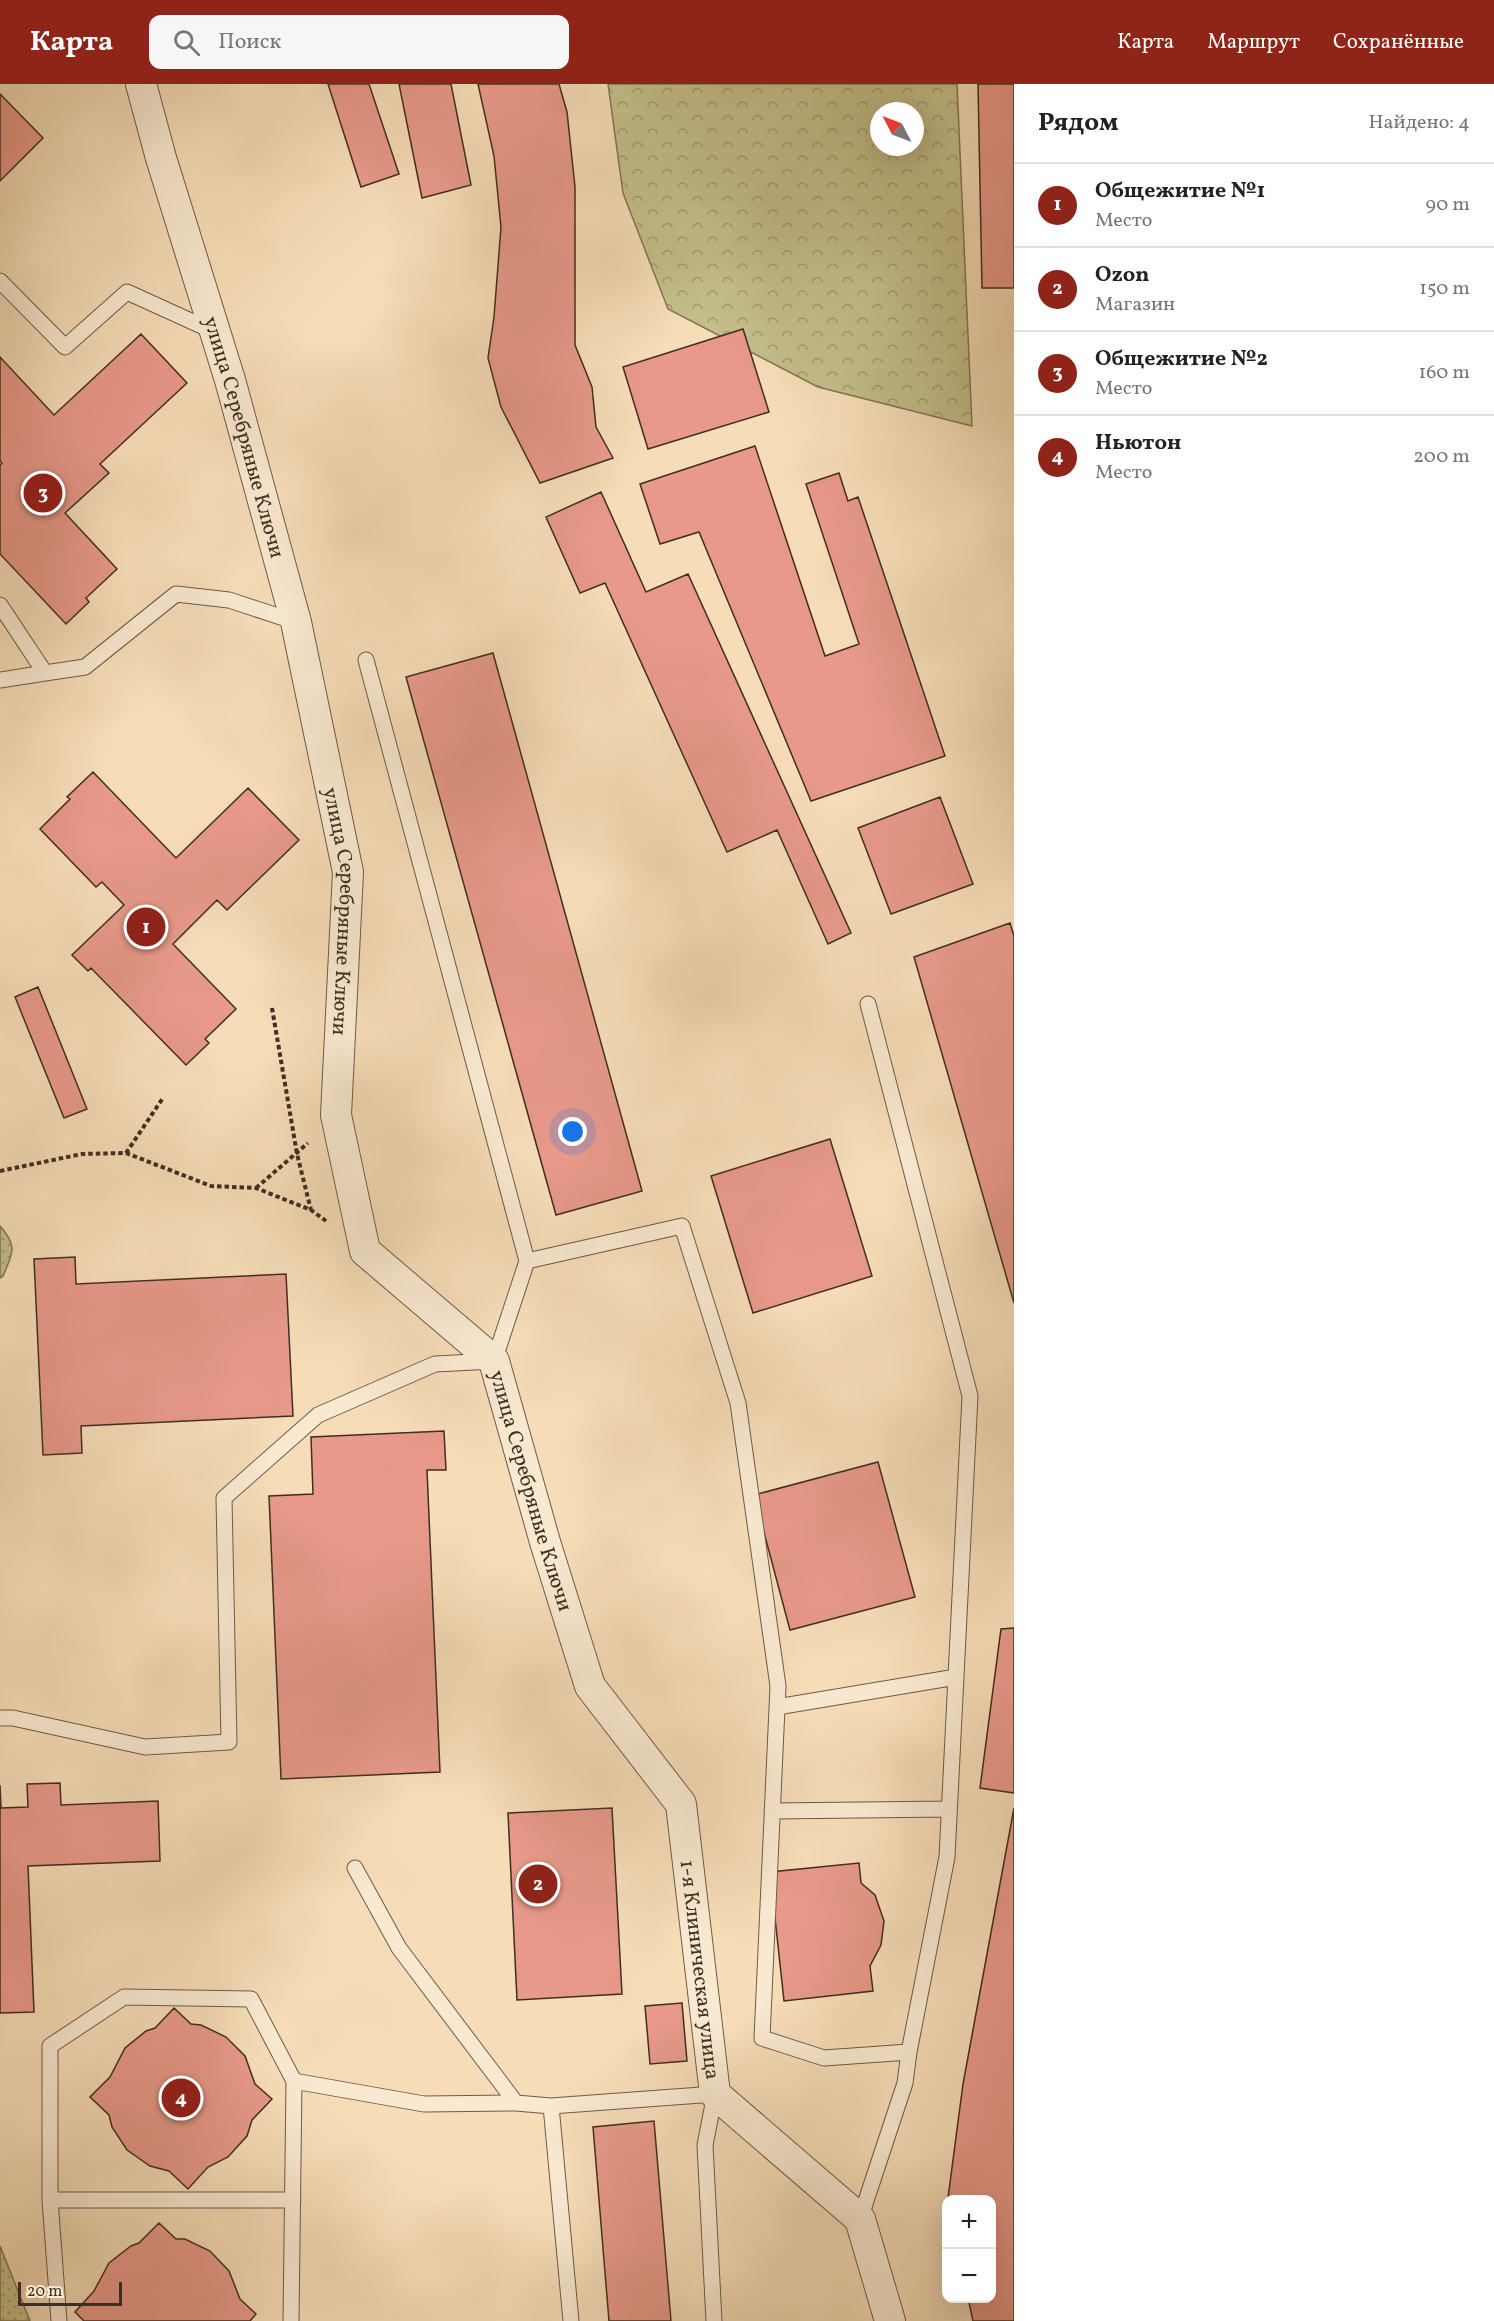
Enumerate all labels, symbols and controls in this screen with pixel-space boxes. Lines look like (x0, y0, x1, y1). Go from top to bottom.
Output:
search box (149, 15, 569, 69)
text: Карта (30, 23, 113, 62)
icon: search (170, 26, 203, 59)
text: Поиск (218, 27, 281, 58)
text: Карта (1117, 28, 1174, 57)
text: Маршрут (1207, 28, 1300, 57)
text: Сохранённые (1333, 28, 1464, 57)
north arrow (870, 102, 924, 156)
text: Рядом (1038, 105, 1118, 141)
text: Найдено: 4 (1369, 109, 1470, 137)
text: Общежитие №1 (1095, 176, 1265, 207)
text: 1 (1053, 191, 1062, 219)
text: 90 m (1426, 191, 1470, 219)
text: Место (1095, 207, 1152, 235)
text: Ozon (1095, 260, 1150, 291)
text: 2 (1052, 275, 1063, 303)
text: 150 m (1419, 275, 1470, 303)
text: Магазин (1095, 291, 1175, 319)
street label: улица Серебряные Ключи (195, 313, 291, 562)
text: Общежитие №2 (1095, 344, 1268, 375)
text: 3 (1052, 359, 1063, 387)
text: 160 m (1418, 359, 1470, 387)
text: Место (1095, 375, 1152, 403)
text: Ньютон (1095, 428, 1181, 459)
text: 4 (1051, 443, 1064, 471)
text: 200 m (1413, 443, 1470, 471)
text: Место (1095, 459, 1152, 487)
pin: 3 (24, 470, 63, 516)
street label: улица Серебряные Ключи (315, 785, 361, 1036)
pin: 1 (126, 904, 166, 950)
your location (558, 1117, 587, 1146)
street label: улица Серебряные Ключи (481, 1367, 579, 1615)
street label: 1-я Клиническая улица (672, 1858, 726, 2081)
pin: 2 (518, 1862, 558, 1906)
pin: 4 (162, 2076, 201, 2120)
map controls (942, 2195, 996, 2303)
button: + (942, 2195, 996, 2249)
button: − (942, 2249, 996, 2303)
scale bar (18, 2279, 122, 2306)
text: 20 m (27, 2281, 62, 2303)

